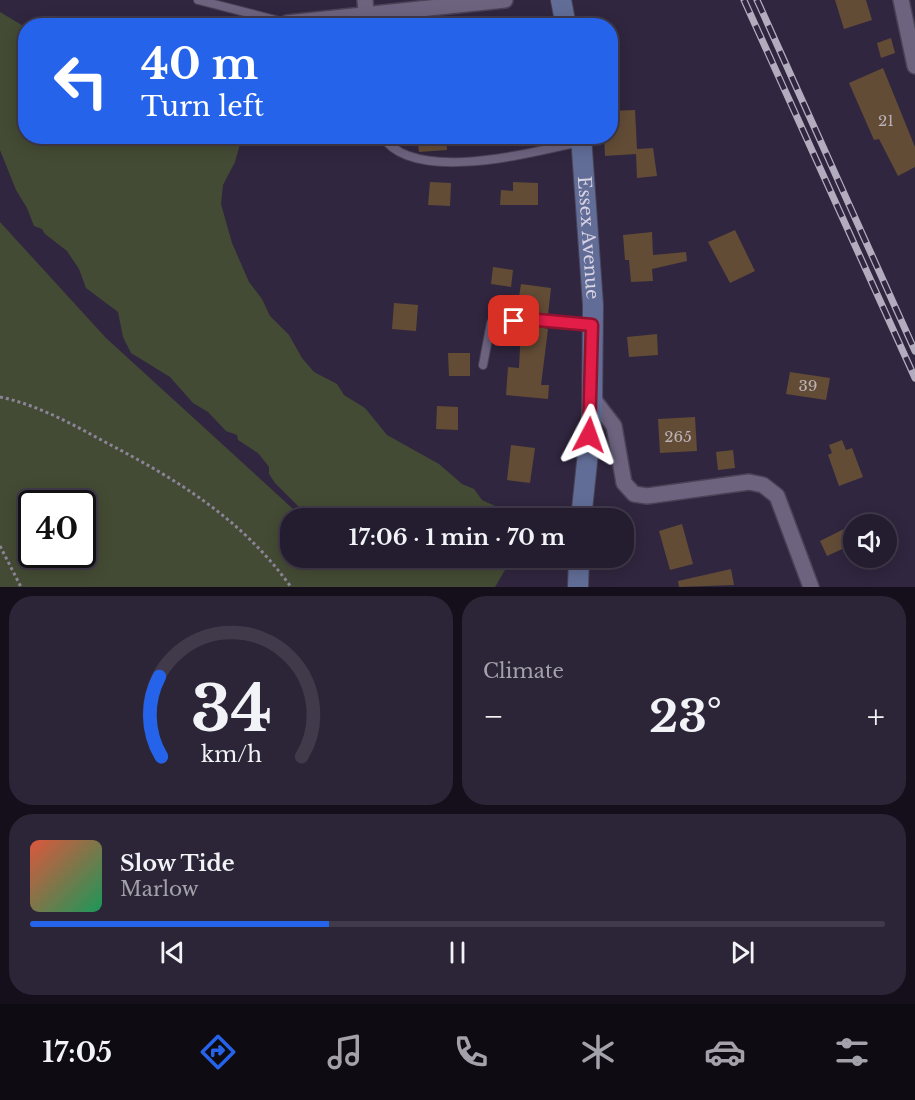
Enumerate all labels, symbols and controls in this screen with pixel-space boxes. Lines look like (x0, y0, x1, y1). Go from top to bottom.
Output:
text: 40 m (141, 38, 258, 90)
icon: left (42, 42, 120, 120)
text: Turn left (141, 90, 264, 123)
house number: 21 (878, 111, 894, 130)
street label: Essex Avenue (573, 175, 604, 300)
pin (488, 295, 539, 346)
icon: arrive (497, 304, 530, 337)
house number: 39 (799, 376, 817, 395)
position arrow (557, 403, 621, 467)
house number: 265 (664, 427, 692, 446)
speed limit sign: 40 (18, 490, 96, 568)
map controls (843, 514, 897, 568)
button: sound (843, 514, 897, 568)
text: 17:06 · 1 min · 70 m (349, 524, 565, 551)
text: Climate (483, 659, 564, 683)
text: 34 (190, 670, 272, 748)
text: 23° (649, 688, 722, 744)
text: − (483, 696, 504, 737)
text: + (867, 696, 885, 737)
text: km/h (201, 742, 262, 769)
text: Slow Tide (120, 850, 235, 877)
text: Marlow (120, 877, 199, 901)
icon: previous (156, 936, 189, 969)
icon: pause (441, 936, 474, 969)
icon: next (726, 936, 759, 969)
icon: directions (197, 1031, 239, 1073)
icon: music (324, 1031, 366, 1073)
icon: phone (450, 1031, 492, 1073)
icon: climate (577, 1031, 619, 1073)
icon: car (704, 1031, 746, 1073)
icon: filters (831, 1031, 873, 1073)
text: 17:05 (42, 1036, 112, 1069)

